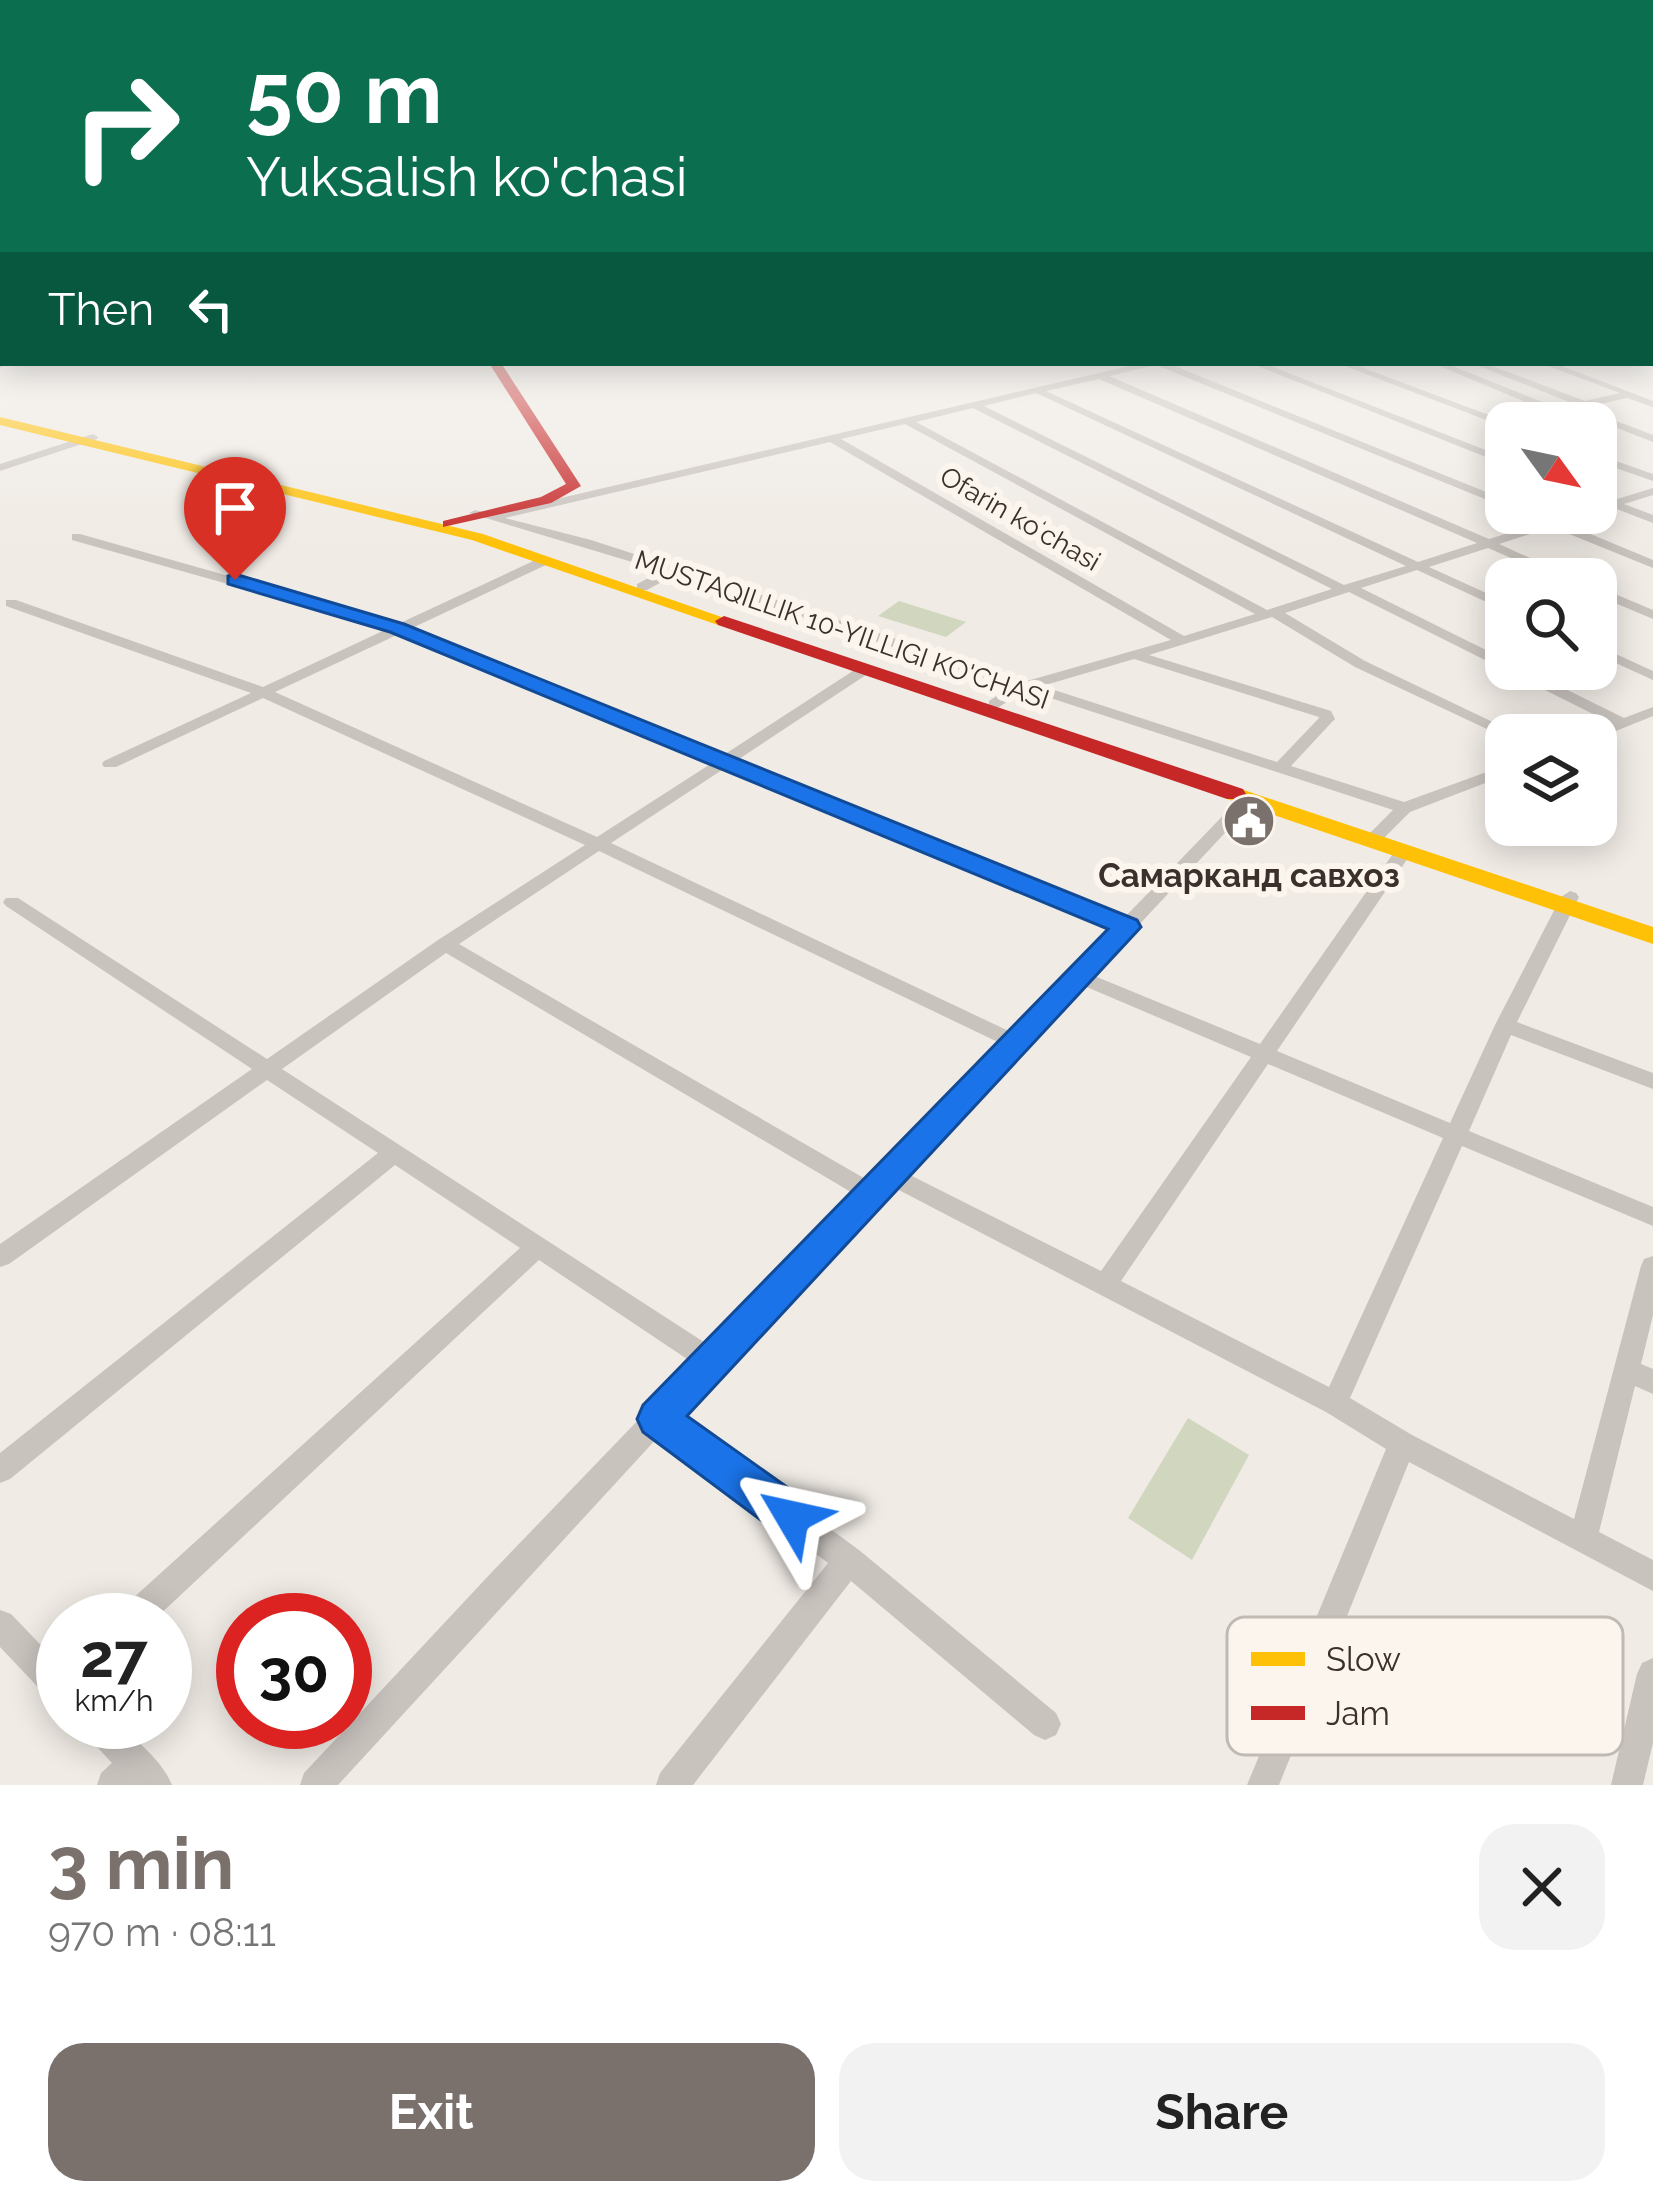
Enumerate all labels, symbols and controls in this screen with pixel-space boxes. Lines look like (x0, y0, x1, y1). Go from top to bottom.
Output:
text: 50 m (246, 44, 442, 143)
icon: right (48, 48, 204, 204)
text: Yuksalish ko'chasi (246, 145, 688, 209)
icon: left (178, 276, 244, 342)
text: Then (48, 283, 154, 336)
north arrow (1485, 402, 1617, 534)
map controls (1485, 402, 1617, 846)
pin (184, 457, 286, 580)
street label: Ofarin koʻchasi (935, 460, 1106, 577)
icon: arrive (202, 475, 268, 541)
street label: MUSTAQILLIK 10-YILLIGI KO'CHASI (631, 544, 1053, 715)
button: search (1485, 558, 1617, 690)
button: layers (1485, 714, 1617, 846)
public building icon: Самарканд савхоз (1221, 793, 1277, 849)
place label: Самарканд савхоз (1098, 856, 1400, 895)
position arrow (729, 1454, 855, 1580)
speed limit sign: 30 (216, 1593, 372, 1749)
legend (1227, 1617, 1623, 1755)
text: 27 (80, 1621, 148, 1691)
text: Slow (1326, 1640, 1401, 1679)
text: km/h (74, 1683, 154, 1718)
text: Jam (1326, 1694, 1390, 1733)
text: 3 min (48, 1821, 234, 1906)
button: close (1479, 1824, 1605, 1950)
text: 970 m · 08:11 (48, 1909, 276, 1955)
button: Exit (48, 2043, 815, 2181)
button: Share (839, 2043, 1605, 2181)

